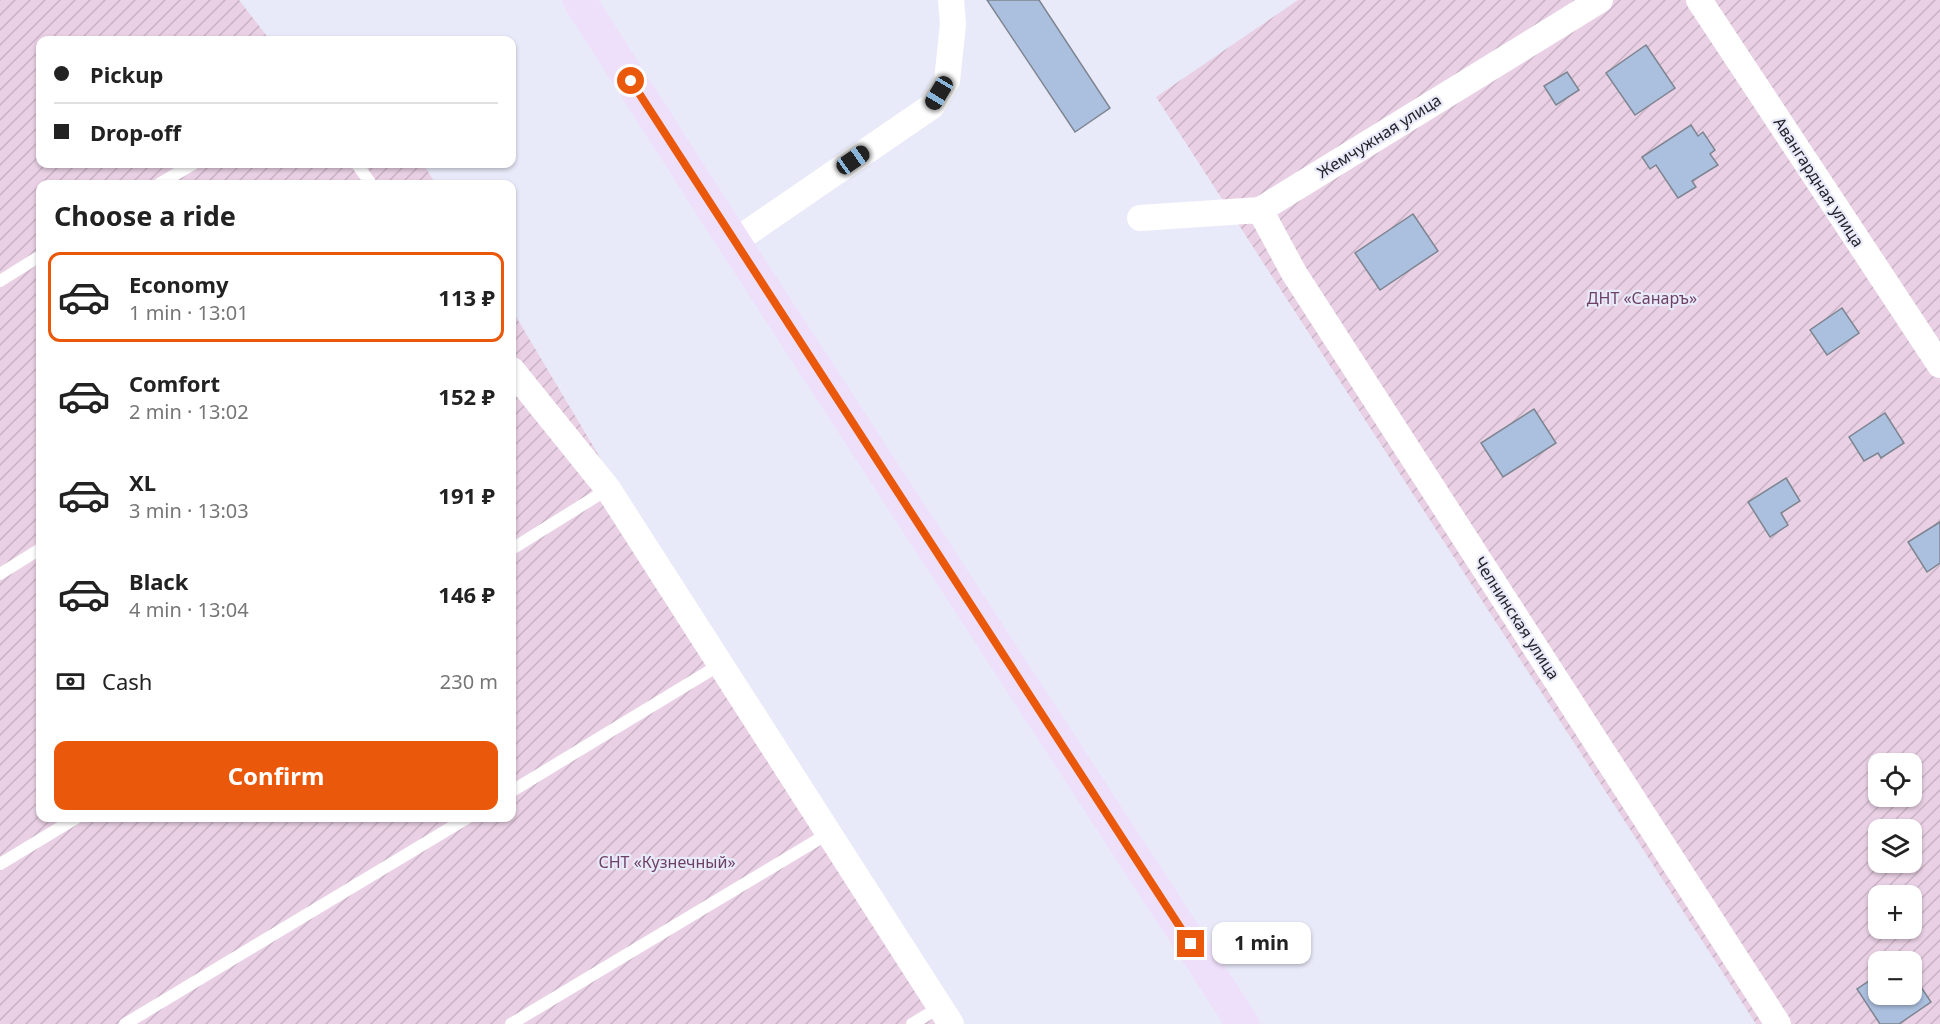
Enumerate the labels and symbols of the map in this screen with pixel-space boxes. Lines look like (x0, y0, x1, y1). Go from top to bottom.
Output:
route start (617, 67, 644, 94)
car (922, 73, 956, 113)
street label: Жемчужная улица (1313, 89, 1445, 183)
street label: Авангардная улица (1769, 113, 1869, 251)
car (833, 142, 873, 178)
park label: ДНТ «Санаръ» (1587, 287, 1697, 309)
street label: Челнинская улица (1469, 552, 1565, 684)
park label: СНТ «Кузнечный» (598, 851, 736, 873)
callout: 1 min (1212, 923, 1311, 965)
route end (1177, 930, 1204, 957)

